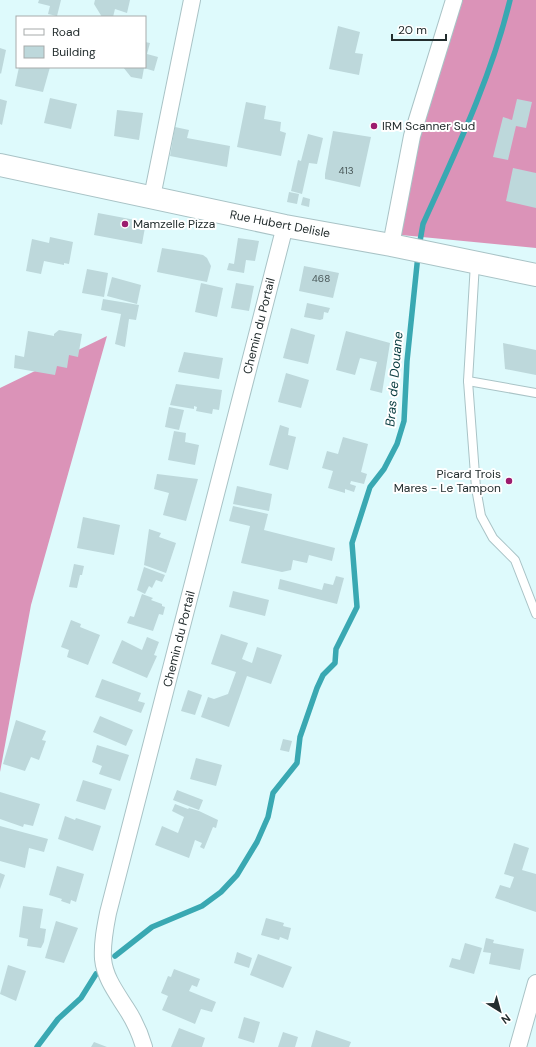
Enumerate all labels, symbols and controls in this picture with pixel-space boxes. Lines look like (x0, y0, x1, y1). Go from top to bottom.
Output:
legend (16, 16, 146, 68)
scale bar (392, 16, 446, 42)
text: 20 m (398, 22, 427, 38)
text: Road (52, 24, 80, 40)
text: Building (52, 44, 96, 60)
place label: IRM Scanner Sud (382, 118, 475, 134)
marker: IRM Scanner Sud (369, 121, 379, 131)
house number: 413 (338, 164, 354, 177)
street label: Rue Hubert Delisle (228, 206, 332, 242)
place label: Mamzelle Pizza (133, 216, 215, 232)
marker: Mamzelle Pizza (120, 219, 130, 229)
house number: 468 (312, 272, 330, 285)
street label: Chemin du Portail (239, 276, 279, 376)
water label: Bras de Douane (381, 331, 407, 427)
place label: Picard Trois Mares - Le Tampon (394, 466, 501, 496)
marker: Picard Trois Mares - Le Tampon (504, 476, 514, 486)
street label: Chemin du Portail (159, 589, 199, 689)
north arrow (480, 991, 520, 1031)
text: N (499, 1011, 513, 1027)

